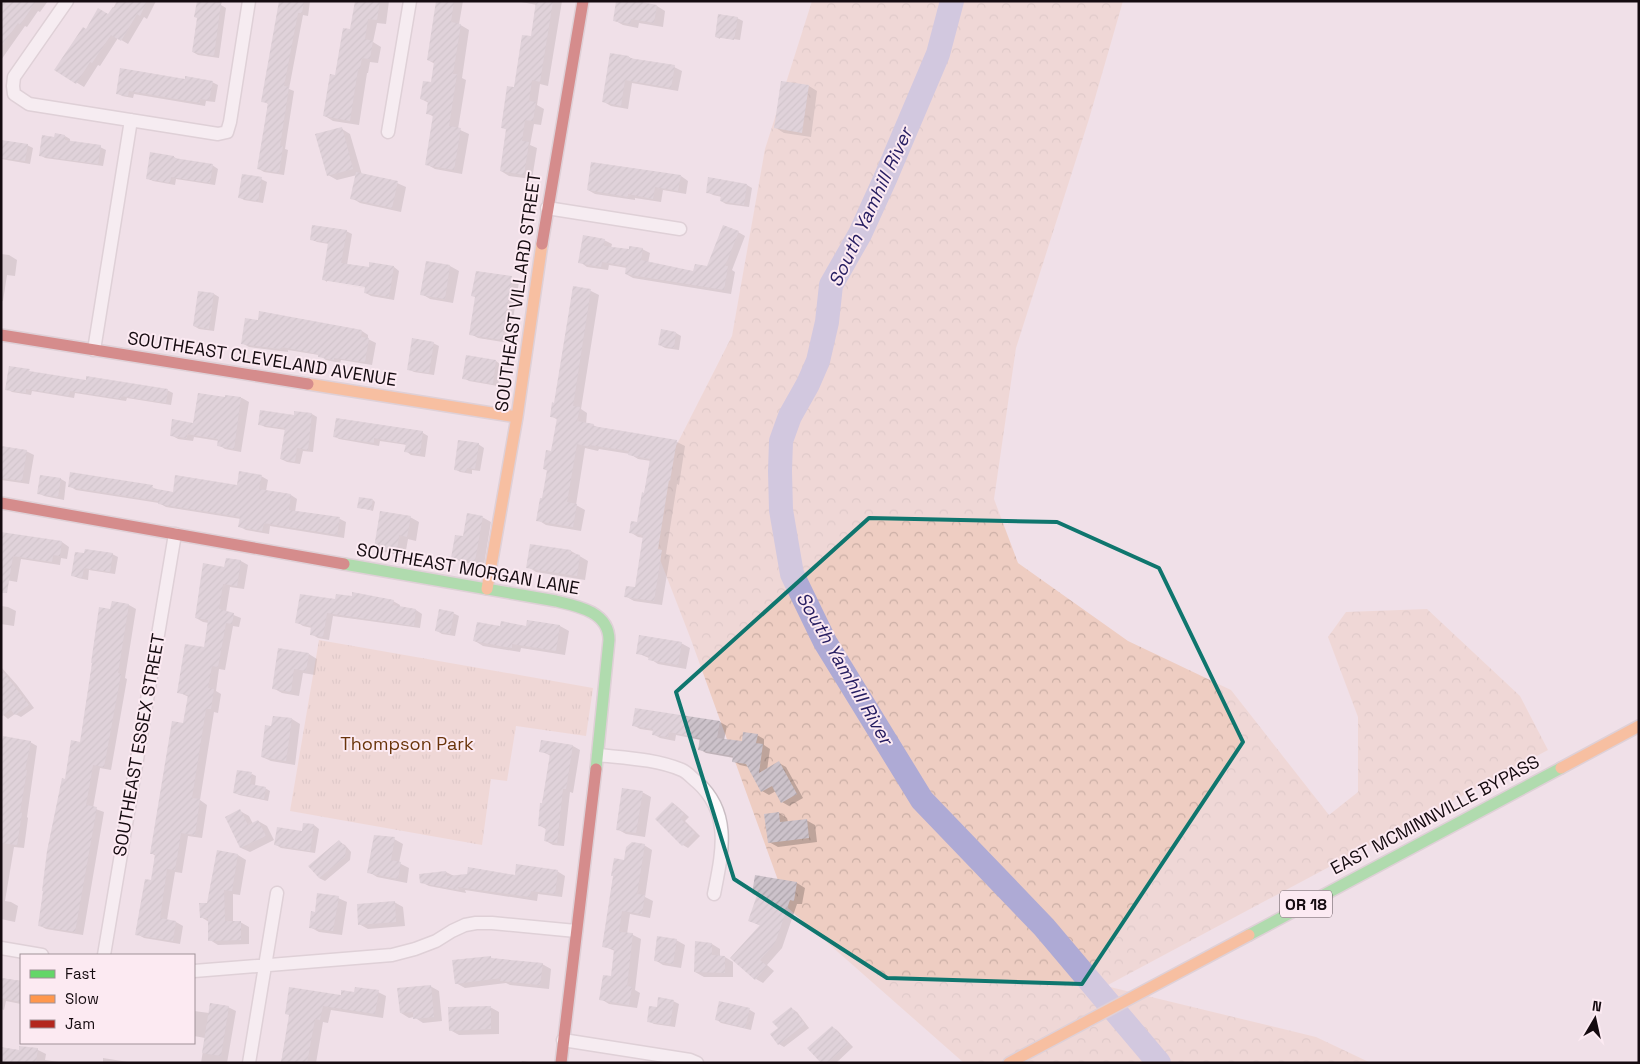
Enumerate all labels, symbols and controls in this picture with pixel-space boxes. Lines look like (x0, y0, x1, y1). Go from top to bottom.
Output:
water label: South Yamhill River (823, 122, 919, 291)
street label: SOUTHEAST VILLARD STREET (489, 170, 546, 413)
street label: SOUTHEAST CLEVELAND AVENUE (126, 326, 398, 391)
street label: SOUTHEAST MORGAN LANE (355, 538, 581, 599)
water label: South Yamhill River (791, 587, 899, 751)
street label: SOUTHEAST ESSEX STREET (108, 631, 170, 858)
park label: Thompson Park (340, 732, 474, 755)
street label: EAST MCMINNVILLE BYPASS (1326, 750, 1543, 879)
road number: OR 18 (1280, 891, 1332, 918)
legend (20, 954, 195, 1044)
text: Fast (65, 964, 96, 983)
text: Slow (65, 989, 99, 1008)
north arrow (1570, 994, 1620, 1044)
text: N (1591, 997, 1603, 1016)
text: Jam (65, 1014, 95, 1033)

